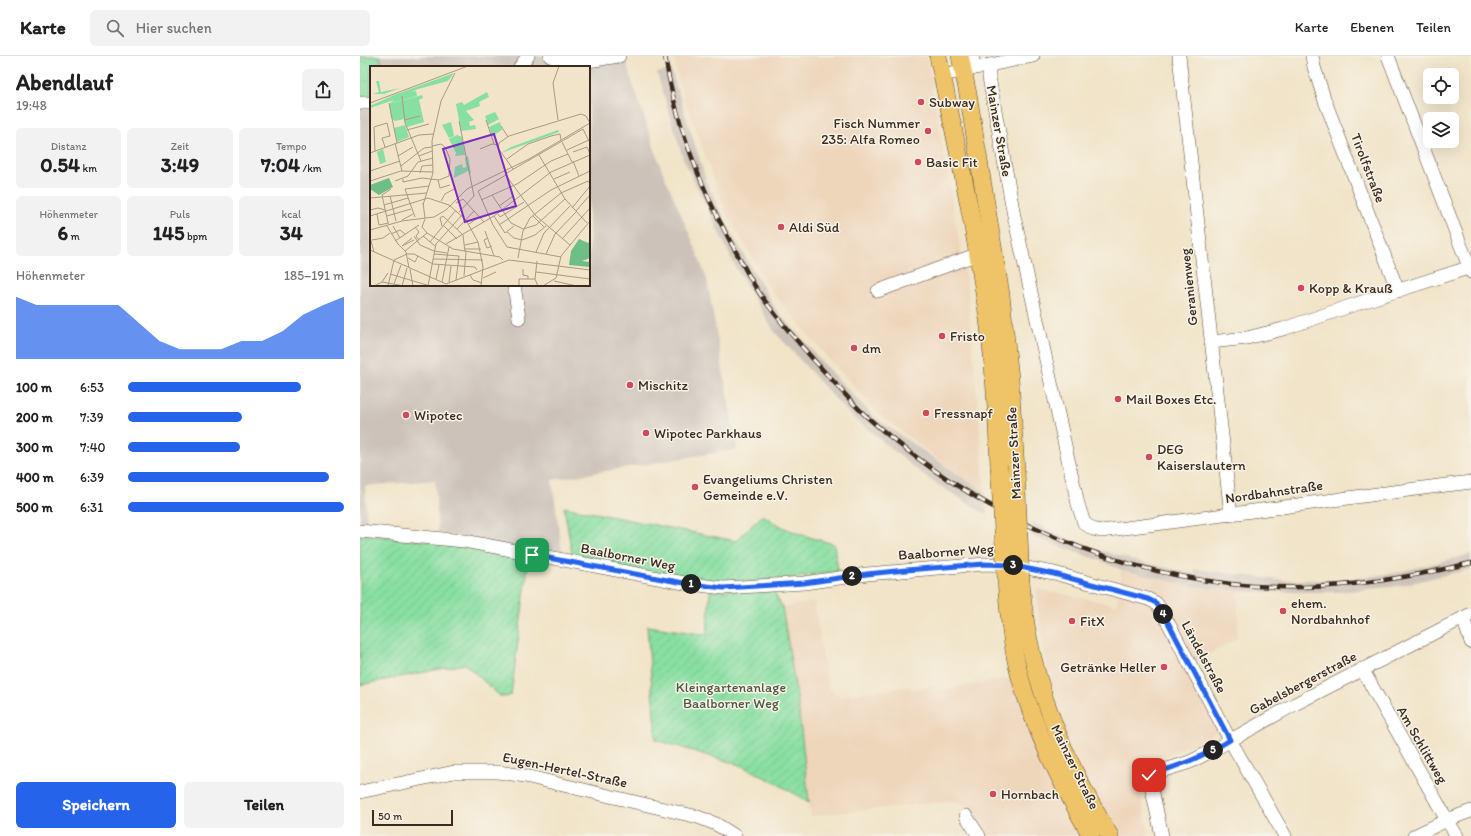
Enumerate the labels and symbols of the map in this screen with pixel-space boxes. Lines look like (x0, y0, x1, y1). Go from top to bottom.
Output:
inset map (370, 66, 590, 286)
street label: Mainzer Straße (983, 84, 1015, 178)
place label: Subway (929, 94, 975, 111)
marker: Subway (916, 97, 926, 107)
place label: Fisch Nummer 235: Alfa Romeo (821, 115, 920, 148)
marker: Fisch Nummer 235: Alfa Romeo (923, 126, 933, 136)
street label: Tirolfstraße (1347, 131, 1389, 205)
place label: Basic Fit (926, 154, 978, 171)
marker: Basic Fit (913, 157, 923, 167)
place label: Aldi Süd (789, 219, 840, 236)
marker: Aldi Süd (776, 222, 786, 232)
street label: Geranienweg (1176, 247, 1202, 327)
place label: Kopp & Krauß (1309, 280, 1393, 297)
marker: Kopp & Krauß (1296, 283, 1306, 293)
place label: Fristo (950, 328, 985, 345)
marker: Fristo (937, 331, 947, 341)
place label: dm (862, 340, 882, 357)
marker: dm (849, 343, 859, 353)
place label: Mischitz (638, 377, 688, 394)
marker: Mischitz (625, 380, 635, 390)
place label: Mail Boxes Etc. (1126, 391, 1217, 408)
marker: Mail Boxes Etc. (1113, 394, 1123, 404)
place label: Fressnapf (934, 405, 994, 422)
street label: Mainzer Straße (1003, 406, 1025, 500)
place label: Wipotec (414, 407, 463, 424)
marker: Fressnapf (921, 408, 931, 418)
marker: Wipotec (401, 410, 411, 420)
place label: Wipotec Parkhaus (654, 425, 762, 442)
marker: Wipotec Parkhaus (641, 428, 651, 438)
place label: DEG Kaiserslautern (1157, 441, 1246, 474)
marker: DEG Kaiserslautern (1144, 452, 1154, 462)
place label: Evangeliums Christen Gemeinde e.V. (703, 471, 833, 504)
street label: Nordbahnstraße (1224, 477, 1324, 507)
marker: Evangeliums Christen Gemeinde e.V. (690, 482, 700, 492)
pin (515, 538, 549, 572)
street label: Baalborner Weg (579, 540, 678, 575)
street label: Baalborner Weg (898, 540, 995, 564)
pin: 3 (1003, 555, 1023, 575)
pin: 2 (842, 566, 862, 586)
pin: 1 (681, 574, 701, 594)
place label: ehem. Nordbahnhof (1291, 595, 1370, 628)
pin: 4 (1153, 604, 1173, 624)
marker: ehem. Nordbahnhof (1278, 606, 1288, 616)
place label: FitX (1080, 613, 1105, 630)
marker: FitX (1067, 616, 1077, 626)
street label: Ländelstraße (1178, 618, 1230, 696)
street label: Gabelsbergerstraße (1246, 647, 1360, 718)
place label: Getränke Heller (1060, 659, 1156, 676)
marker: Getränke Heller (1159, 662, 1169, 672)
park label: Kleingartenanlage Baalborner Weg (676, 679, 787, 712)
street label: Am Schlittweg (1393, 703, 1451, 787)
street label: Mainzer Straße (1047, 722, 1103, 813)
pin: 5 (1203, 740, 1223, 760)
street label: Eugen-Hertel-Straße (501, 749, 629, 792)
pin (1132, 758, 1166, 792)
place label: Hornbach (1001, 786, 1059, 803)
marker: Hornbach (988, 789, 998, 799)
scale bar (372, 808, 453, 827)

